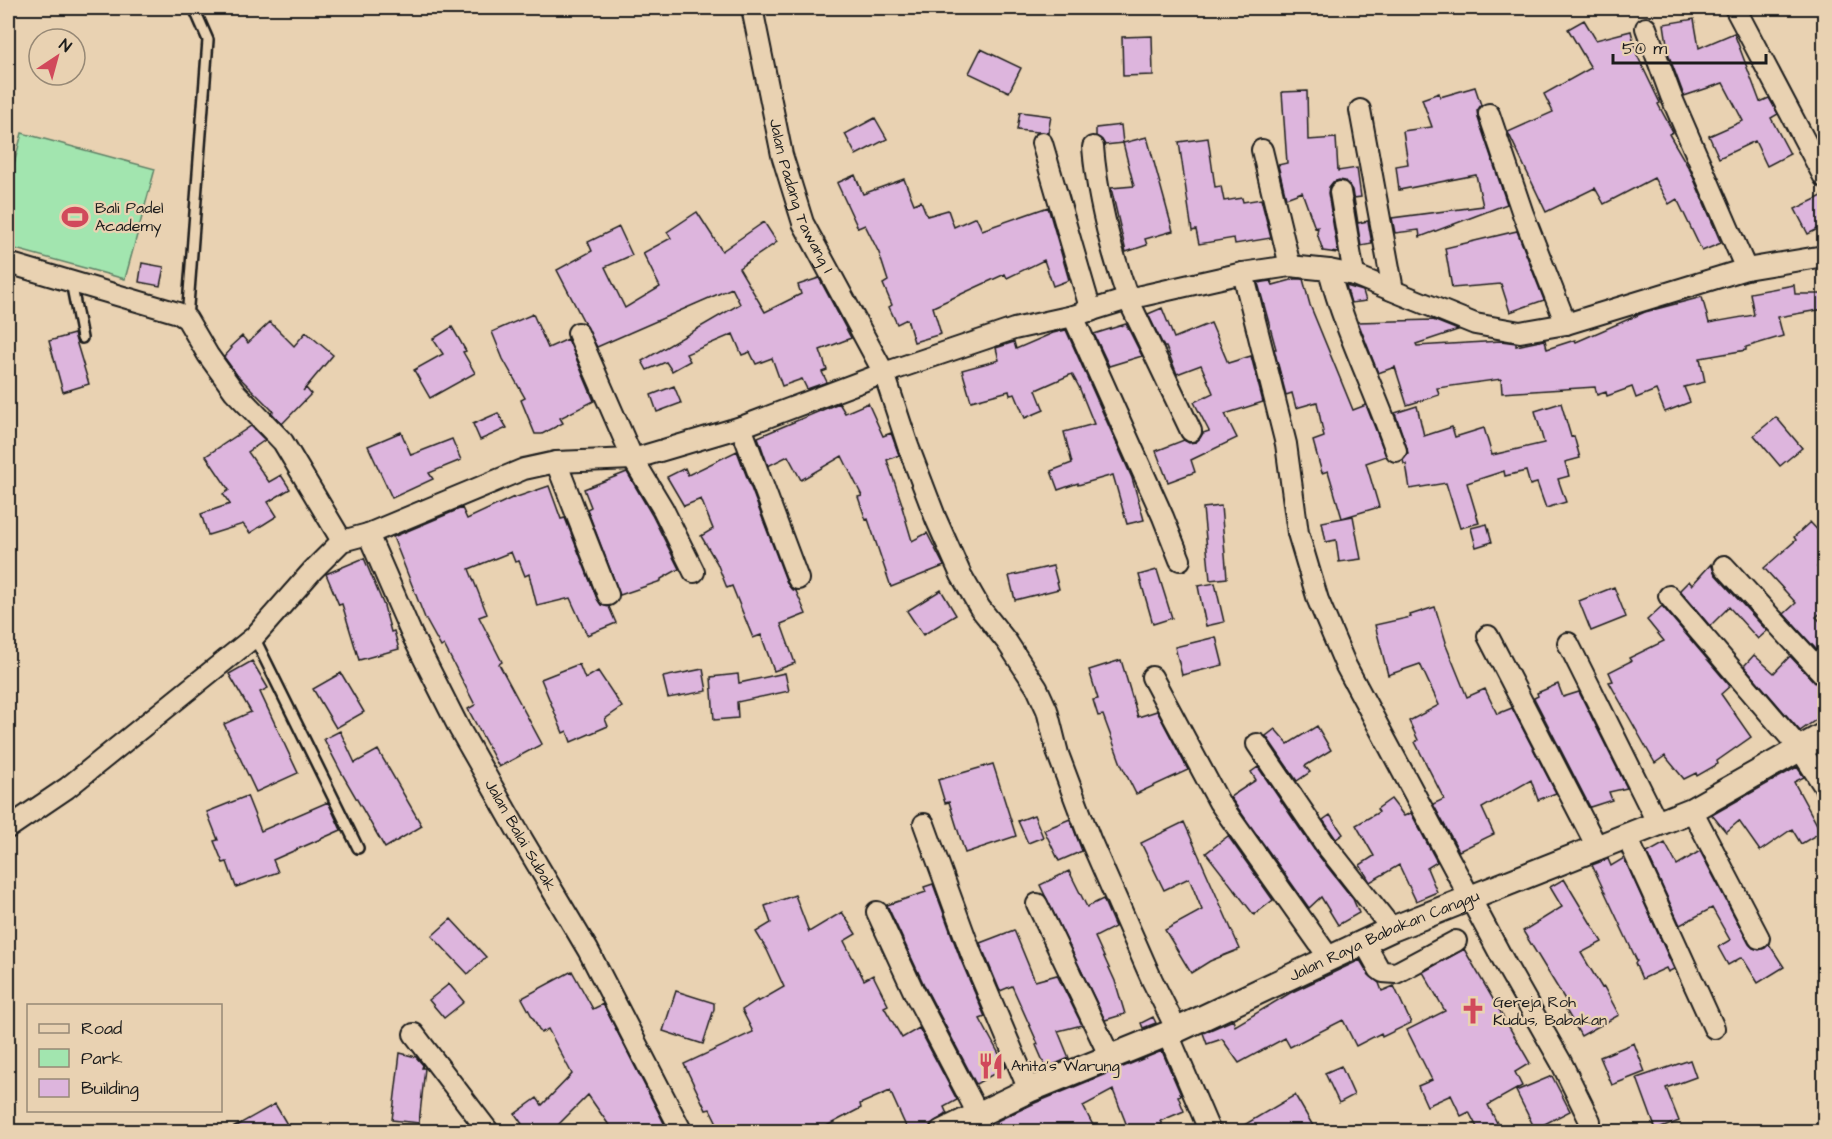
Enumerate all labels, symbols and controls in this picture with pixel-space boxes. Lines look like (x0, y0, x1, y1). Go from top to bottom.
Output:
north arrow (27, 27, 87, 87)
scale bar (1613, 27, 1766, 65)
text: N (55, 34, 76, 58)
text: 50 m (1622, 36, 1667, 61)
street label: Jalan Padang Tawang I (764, 117, 839, 277)
place label: Bali Padel Academy (95, 197, 164, 238)
sports icon: Bali Padel Academy (60, 202, 90, 232)
street label: Jalan Balai Subak (479, 775, 562, 895)
street label: Jalan Raya Babakan Canggu (1285, 884, 1482, 987)
place label: Gereja Roh Kudus, Babakan (1493, 991, 1607, 1031)
church icon: Gereja Roh Kudus, Babakan (1458, 996, 1488, 1026)
legend (27, 1004, 222, 1112)
text: Road (81, 1016, 122, 1041)
text: Park (81, 1046, 123, 1071)
restaurant icon: Anita’s Warung (976, 1051, 1006, 1081)
place label: Anita’s Warung (1011, 1055, 1120, 1078)
text: Building (81, 1076, 139, 1102)

